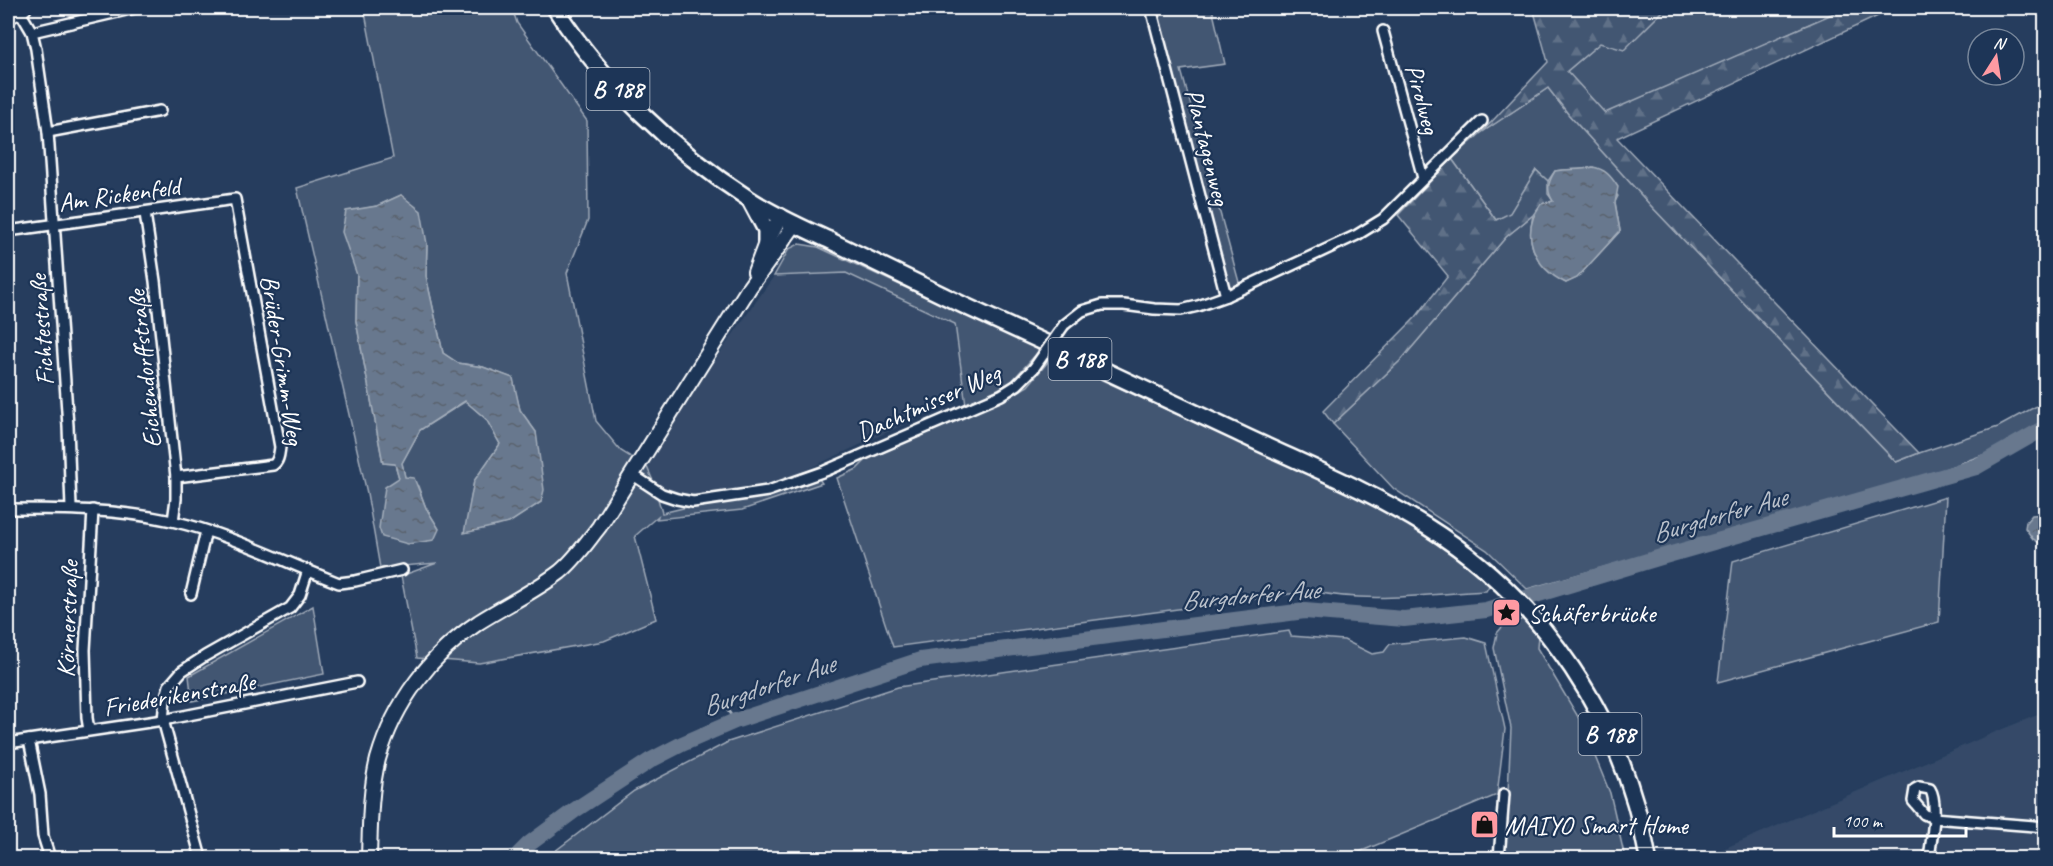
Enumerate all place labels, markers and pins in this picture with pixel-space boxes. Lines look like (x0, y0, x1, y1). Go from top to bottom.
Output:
place icon: Schäferbrücke (1491, 597, 1523, 629)
place label: Schäferbrücke (1528, 597, 1658, 630)
shop icon: MAIYO Smart Home (1468, 809, 1500, 841)
place label: MAIYO Smart Home (1505, 809, 1689, 842)

